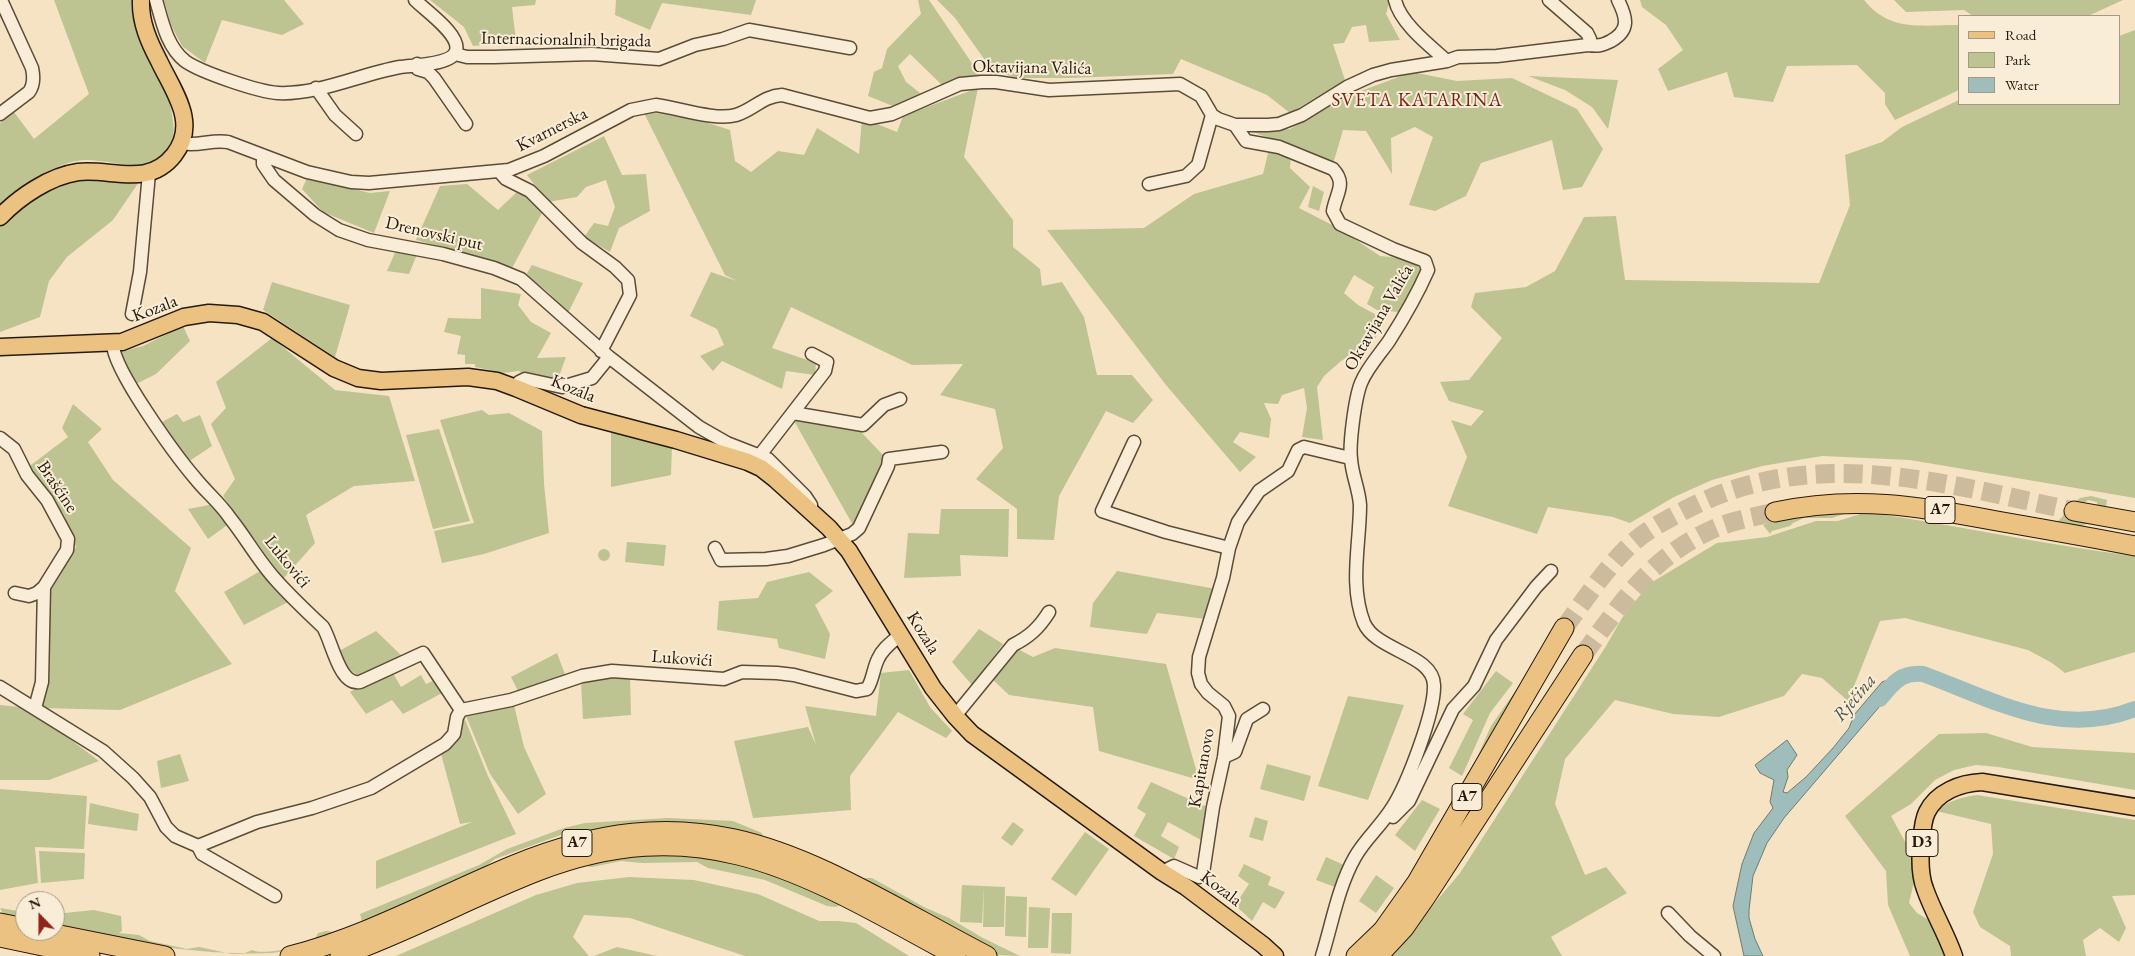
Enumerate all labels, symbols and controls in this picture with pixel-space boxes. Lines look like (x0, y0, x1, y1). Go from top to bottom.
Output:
legend (1958, 15, 2120, 105)
text: Road (2005, 25, 2036, 44)
street label: Internacionalnih brigada (481, 28, 651, 52)
text: Park (2005, 50, 2031, 69)
street label: Oktavijana Valića (972, 56, 1092, 80)
text: Water (2005, 75, 2039, 94)
district label: SVETA KATARINA (1330, 90, 1504, 112)
street label: Kvarnerska (513, 103, 591, 157)
street label: Drenovski put (383, 212, 485, 256)
street label: Oktavijana Valića (1340, 261, 1418, 375)
street label: Kozala (129, 291, 181, 327)
street label: Kozala (547, 370, 599, 408)
street label: Brašćine (32, 457, 82, 517)
road number: A7 (1925, 496, 1955, 524)
street label: Lukovići (259, 531, 315, 593)
street label: Kozala (902, 608, 944, 658)
street label: Lukovići (651, 646, 713, 672)
water label: Rječina (1829, 670, 1881, 726)
street label: Kapitanovo (1184, 726, 1220, 810)
road number: A7 (1452, 784, 1482, 810)
road number: A7 (562, 830, 592, 856)
road number: D3 (1906, 830, 1938, 856)
street label: Kozala (1196, 866, 1246, 912)
north arrow (15, 891, 65, 941)
text: N (26, 893, 43, 913)

